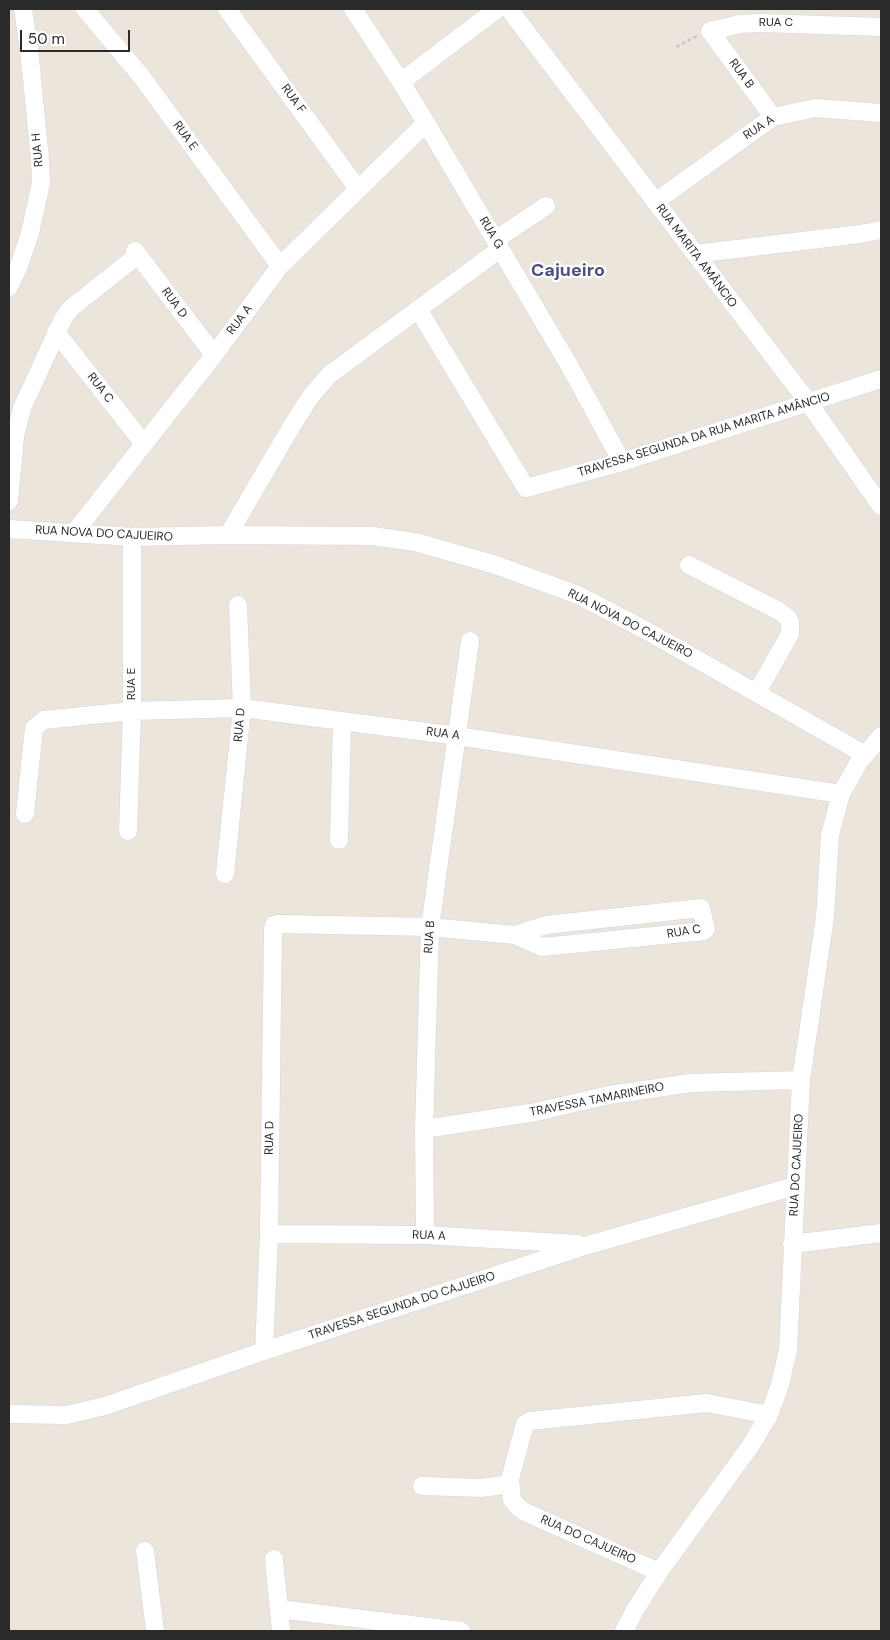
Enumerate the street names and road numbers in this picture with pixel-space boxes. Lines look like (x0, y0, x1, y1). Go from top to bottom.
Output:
street label: RUA C (759, 16, 793, 30)
street label: RUA B (725, 56, 757, 92)
street label: RUA F (278, 82, 308, 116)
street label: RUA A (741, 113, 777, 143)
street label: RUA E (170, 119, 200, 153)
street label: RUA H (29, 132, 47, 168)
street label: RUA MARITA AMÂNCIO (652, 201, 740, 311)
street label: RUA G (476, 214, 506, 252)
street label: RUA D (158, 285, 190, 321)
street label: RUA A (224, 302, 256, 338)
street label: RUA C (84, 370, 116, 406)
street label: TRAVESSA SEGUNDA DA RUA MARITA AMÂNCIO (576, 390, 832, 480)
street label: RUA NOVA DO CAJUEIRO (35, 523, 173, 545)
street label: RUA NOVA DO CAJUEIRO (565, 586, 695, 662)
street label: RUA E (125, 668, 139, 700)
street label: RUA D (231, 707, 249, 743)
street label: RUA A (425, 725, 461, 743)
street label: RUA B (422, 920, 438, 954)
street label: RUA C (666, 922, 702, 942)
street label: TRAVESSA TAMARINEIRO (529, 1080, 665, 1120)
street label: RUA DO CAJUEIRO (787, 1113, 807, 1217)
street label: RUA D (263, 1121, 277, 1155)
street label: RUA A (412, 1228, 446, 1244)
street label: TRAVESSA SEGUNDA DO CAJUEIRO (307, 1269, 497, 1343)
street label: RUA DO CAJUEIRO (538, 1513, 638, 1567)

